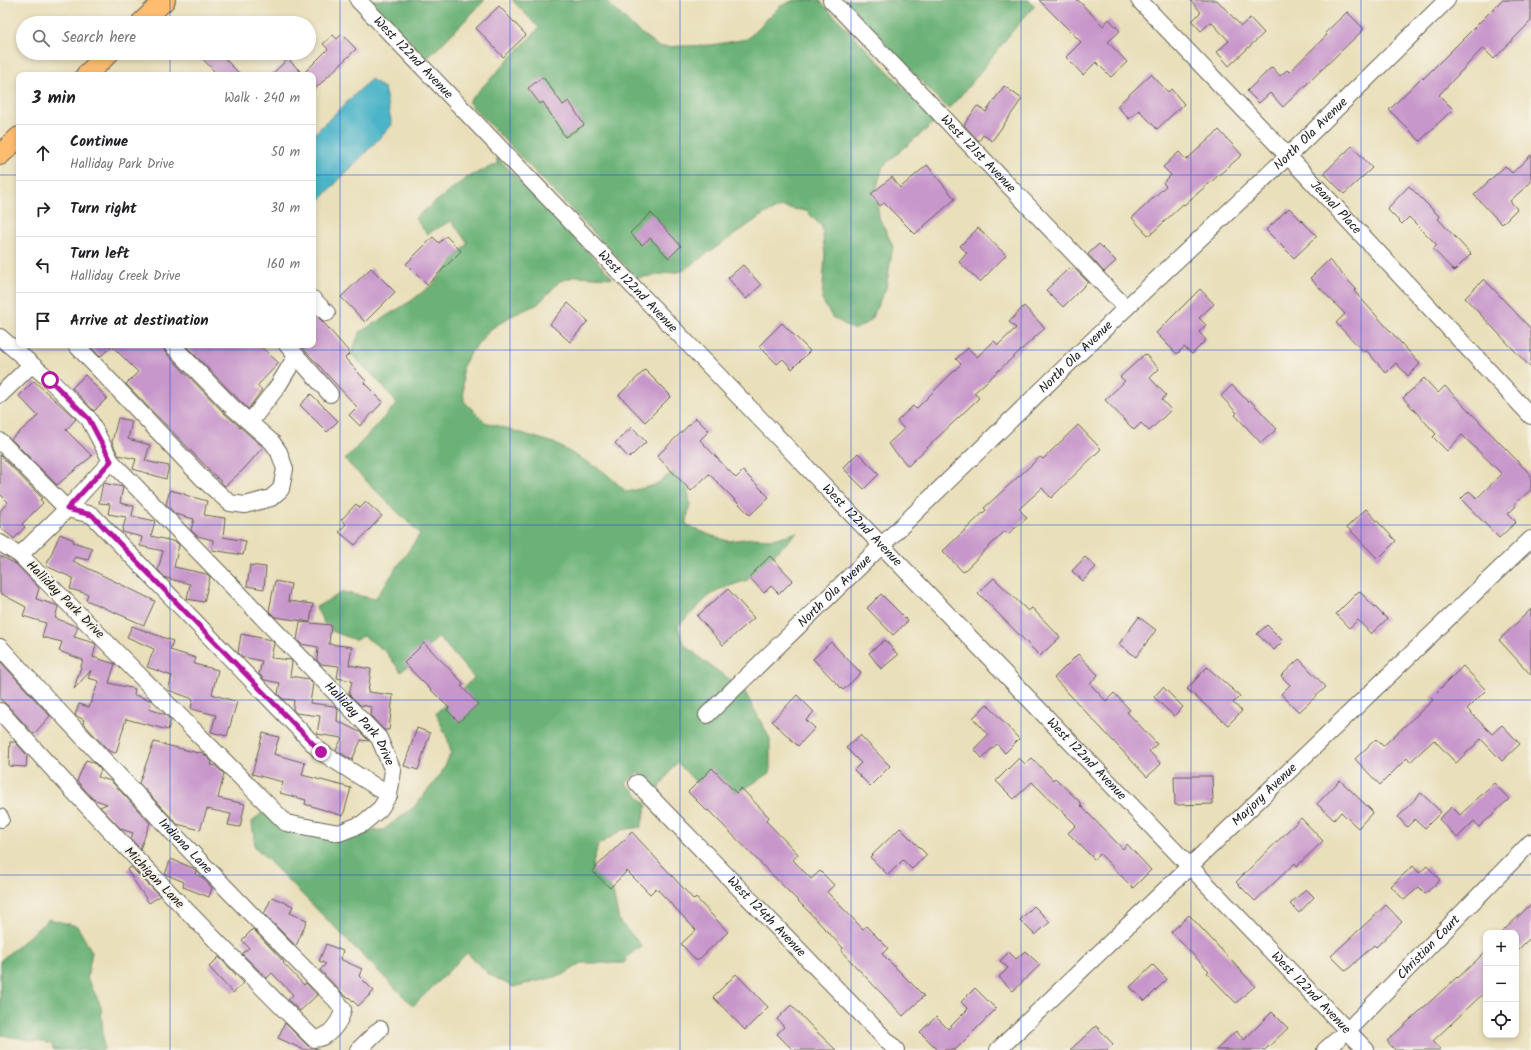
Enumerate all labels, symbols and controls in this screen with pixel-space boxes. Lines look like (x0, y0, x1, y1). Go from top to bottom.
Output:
street label: West 122nd Avenue (368, 11, 458, 104)
search box (16, 16, 316, 60)
text: Search here (62, 26, 136, 50)
icon: search (30, 27, 52, 49)
text: 3 min (32, 85, 76, 112)
text: Walk · 240 m (224, 88, 300, 109)
street label: North Ola Avenue (1269, 92, 1353, 175)
street label: West 121st Avenue (936, 110, 1021, 198)
text: Continue (70, 130, 128, 154)
icon: ahead (32, 142, 54, 164)
text: 50 m (271, 142, 300, 163)
text: Halliday Park Drive (70, 154, 174, 175)
street label: Jeanal Place (1305, 176, 1367, 239)
text: Turn right (70, 197, 137, 221)
icon: right (32, 198, 54, 220)
text: 30 m (271, 198, 300, 219)
text: Turn left (70, 242, 130, 266)
street label: West 122nd Avenue (593, 245, 683, 338)
icon: left (32, 254, 54, 276)
text: 160 m (267, 254, 300, 275)
text: Halliday Creek Drive (70, 266, 180, 287)
text: Arrive at destination (70, 309, 209, 333)
icon: arrive (32, 310, 54, 332)
street label: North Ola Avenue (1034, 315, 1118, 398)
route start (41, 371, 59, 389)
street label: West 122nd Avenue (817, 479, 907, 572)
street label: North Ola Avenue (793, 550, 877, 632)
street label: Halliday Park Drive (21, 556, 109, 644)
street label: Halliday Park Drive (319, 677, 400, 769)
street label: West 122nd Avenue (1042, 713, 1132, 805)
route end (312, 743, 330, 761)
street label: Marjory Avenue (1227, 758, 1302, 831)
street label: Indiana Lane (153, 813, 218, 879)
street label: Michigan Lane (119, 842, 189, 914)
street label: West 124th Avenue (722, 871, 811, 962)
street label: Christian Court (1392, 909, 1466, 984)
map controls (1483, 930, 1519, 1038)
button: + (1483, 930, 1519, 966)
street label: West 122nd Avenue (1266, 946, 1356, 1039)
button: − (1483, 966, 1519, 1002)
button: locate (1483, 1002, 1519, 1038)

